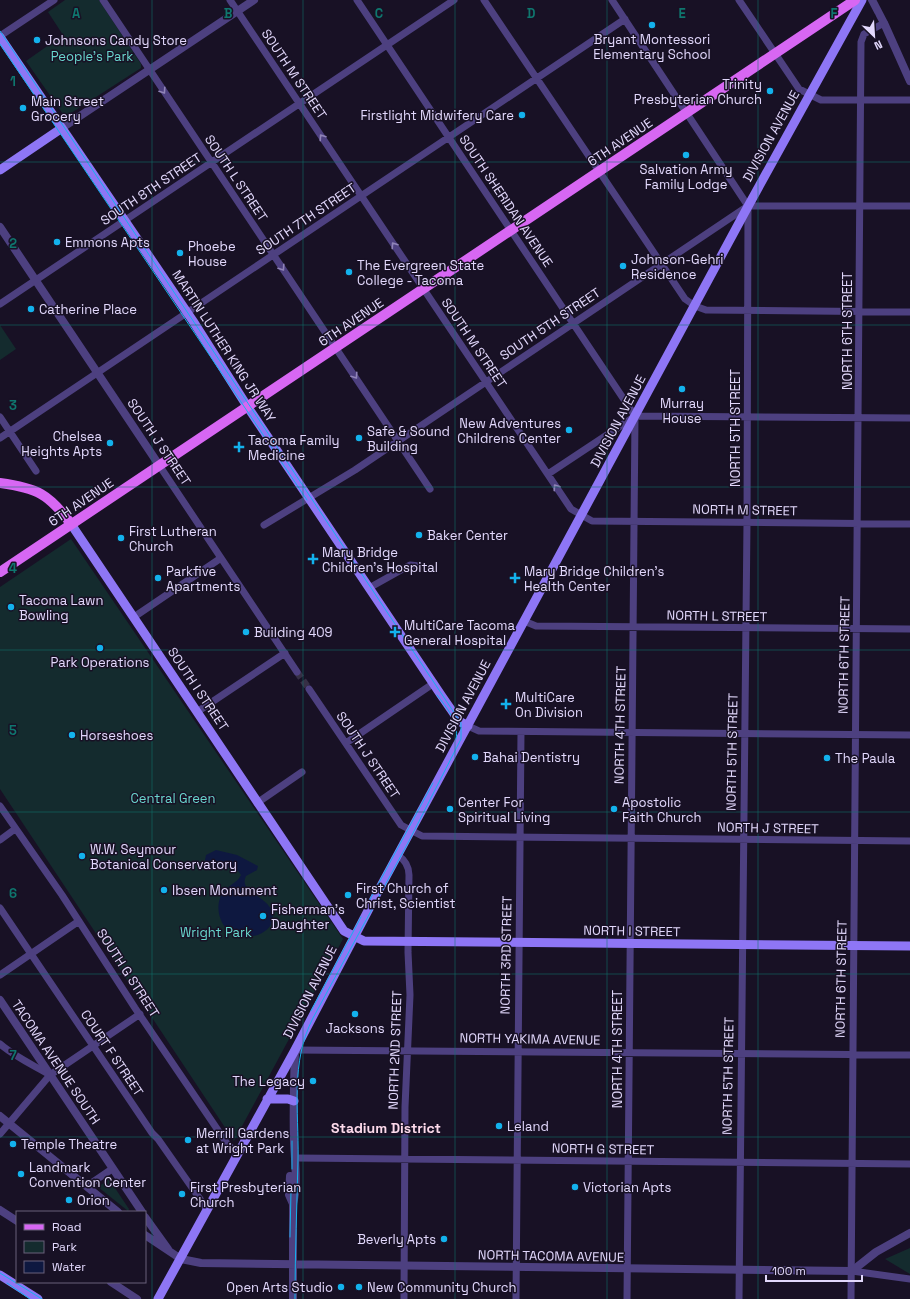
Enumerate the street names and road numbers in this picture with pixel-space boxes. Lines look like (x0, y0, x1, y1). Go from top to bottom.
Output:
street label: SOUTH M STREET (258, 26, 331, 123)
street label: DIVISION AVENUE (739, 87, 803, 185)
street label: 6TH AVENUE (584, 114, 656, 170)
street label: SOUTH L STREET (201, 132, 271, 225)
street label: SOUTH SHERIDAN AVENUE (455, 132, 557, 270)
street label: SOUTH 8TH STREET (97, 149, 205, 229)
street label: SOUTH 7TH STREET (253, 179, 360, 259)
street label: MARTIN LUTHER KING JR WAY (168, 267, 280, 425)
street label: NORTH 6TH STREET (839, 272, 856, 390)
street label: SOUTH 5TH STREET (496, 284, 604, 364)
street label: 6TH AVENUE (315, 294, 387, 350)
street label: SOUTH M STREET (438, 295, 511, 392)
street label: NORTH 5TH STREET (727, 369, 744, 487)
street label: DIVISION AVENUE (587, 372, 649, 470)
street label: SOUTH J STREET (124, 395, 195, 489)
street label: 6TH AVENUE (45, 474, 117, 530)
street label: NORTH M STREET (692, 501, 798, 519)
street label: NORTH 6TH STREET (834, 595, 854, 714)
street label: NORTH L STREET (666, 607, 768, 625)
street label: SOUTH I STREET (164, 644, 232, 734)
street label: DIVISION AVENUE (432, 657, 494, 755)
street label: NORTH 4TH STREET (610, 665, 630, 784)
street label: NORTH 5TH STREET (722, 693, 742, 811)
street label: SOUTH J STREET (333, 708, 404, 802)
street label: NORTH J STREET (717, 819, 819, 837)
street label: NORTH 3RD STREET (496, 895, 516, 1014)
street label: NORTH 6TH STREET (831, 919, 851, 1038)
street label: NORTH I STREET (583, 922, 681, 940)
street label: SOUTH G STREET (93, 925, 163, 1021)
street label: DIVISION AVENUE (279, 943, 341, 1041)
street label: NORTH 2ND STREET (384, 990, 406, 1110)
street label: NORTH 4TH STREET (609, 990, 626, 1108)
street label: TACOMA AVENUE SOUTH (8, 997, 104, 1127)
street label: COURT F STREET (77, 1007, 147, 1100)
street label: NORTH 5TH STREET (718, 1017, 738, 1135)
street label: NORTH YAKIMA AVENUE (459, 1029, 601, 1049)
street label: NORTH G STREET (552, 1140, 655, 1158)
street label: NORTH TACOMA AVENUE (478, 1246, 624, 1266)

